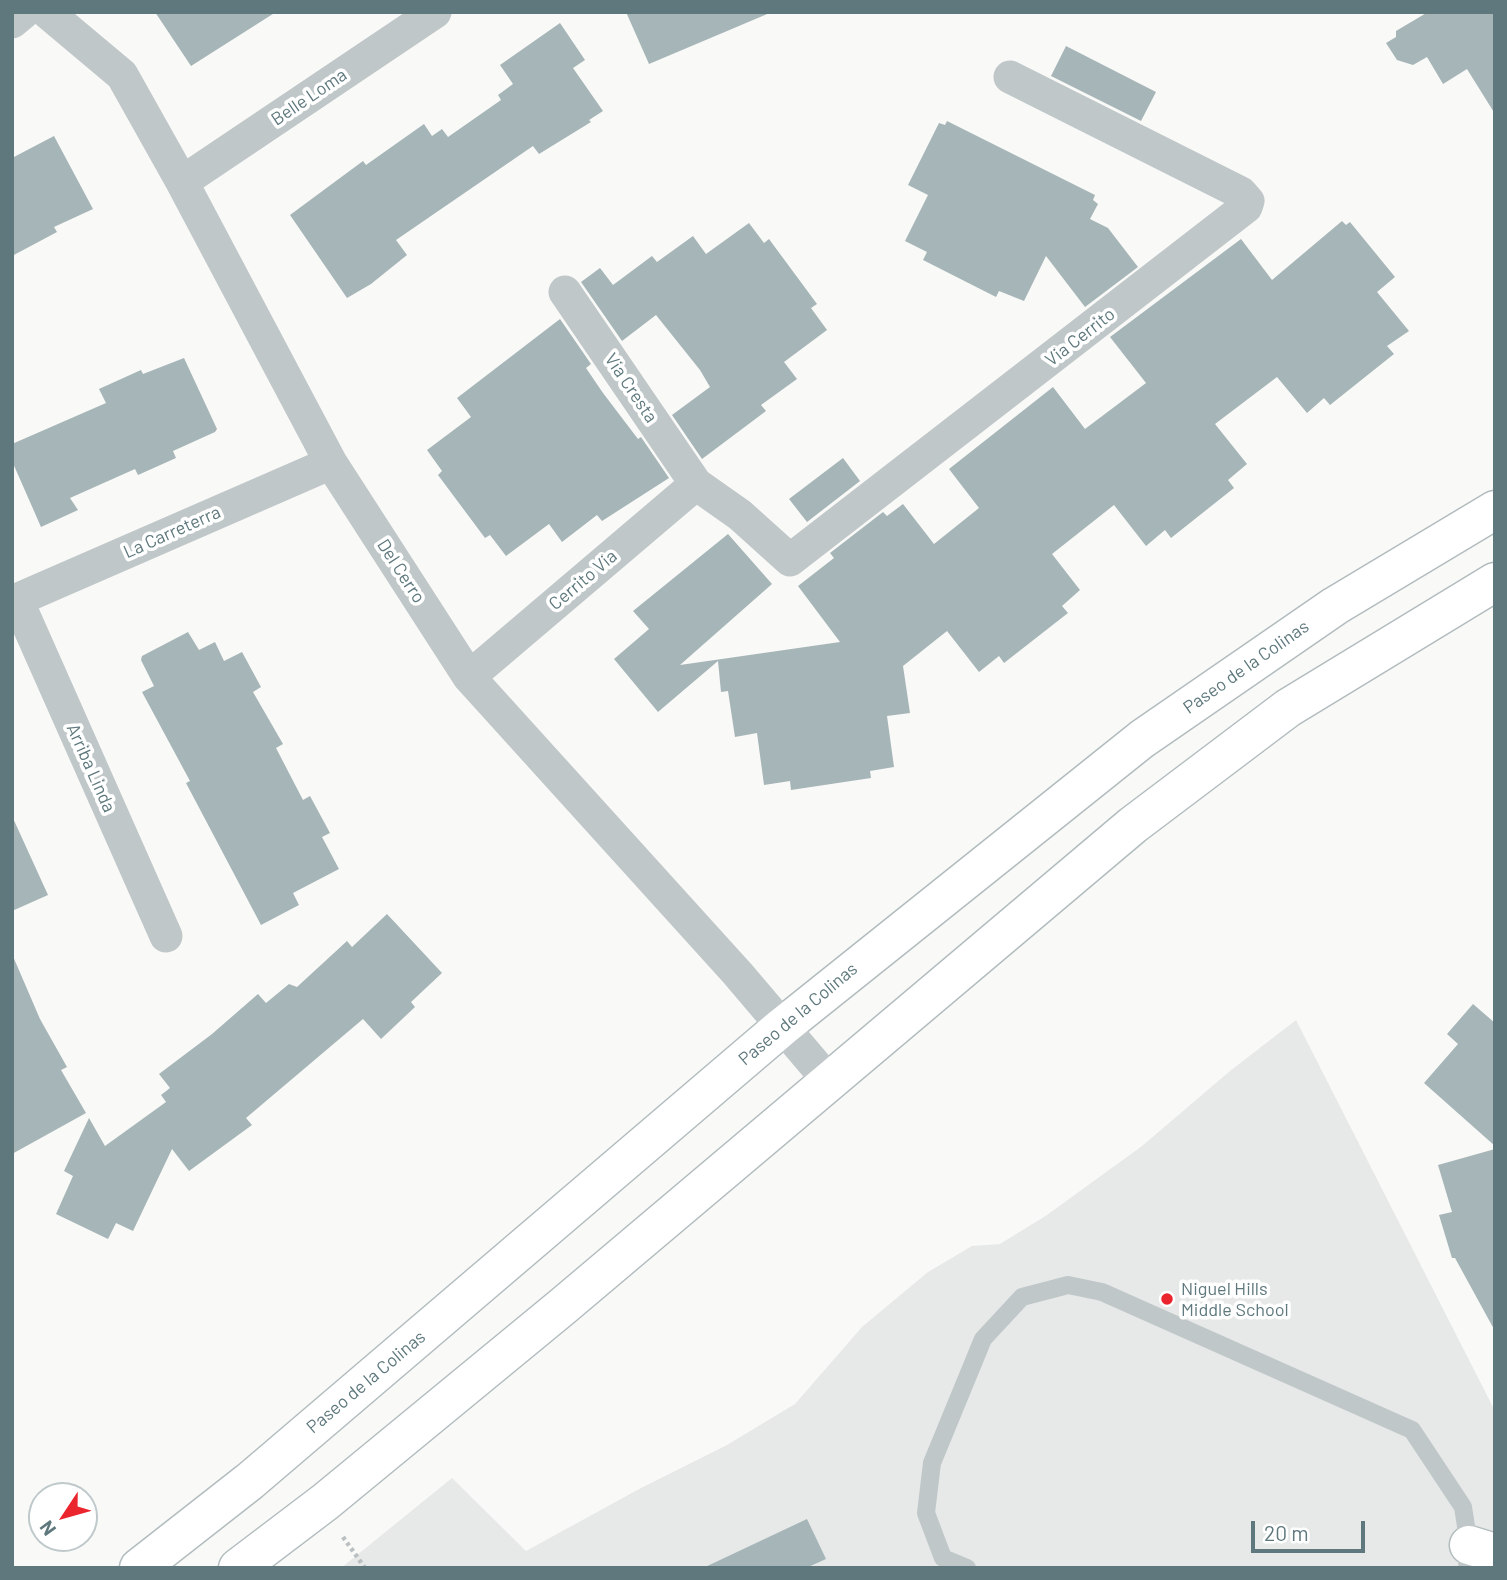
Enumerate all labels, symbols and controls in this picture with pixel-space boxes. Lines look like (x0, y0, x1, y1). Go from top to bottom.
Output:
street label: Belle Loma (267, 64, 351, 130)
street label: Via Cerrito (1041, 303, 1119, 371)
street label: Via Cresta (600, 349, 662, 427)
street label: La Carreterra (120, 501, 224, 563)
street label: Del Cerro (372, 535, 430, 607)
street label: Cerrito Via (545, 545, 621, 615)
street label: Paseo de la Colinas (1179, 616, 1313, 718)
street label: Arriba Linda (62, 720, 120, 816)
street label: Paseo de la Colinas (734, 958, 862, 1070)
place label: Niguel Hills Middle School (1181, 1278, 1289, 1320)
marker: Niguel Hills Middle School (1159, 1291, 1175, 1307)
street label: Paseo de la Colinas (302, 1326, 430, 1438)
north arrow (28, 1482, 98, 1552)
scale bar (1255, 1506, 1369, 1550)
text: N (34, 1517, 60, 1540)
text: 20 m (1264, 1520, 1309, 1545)

